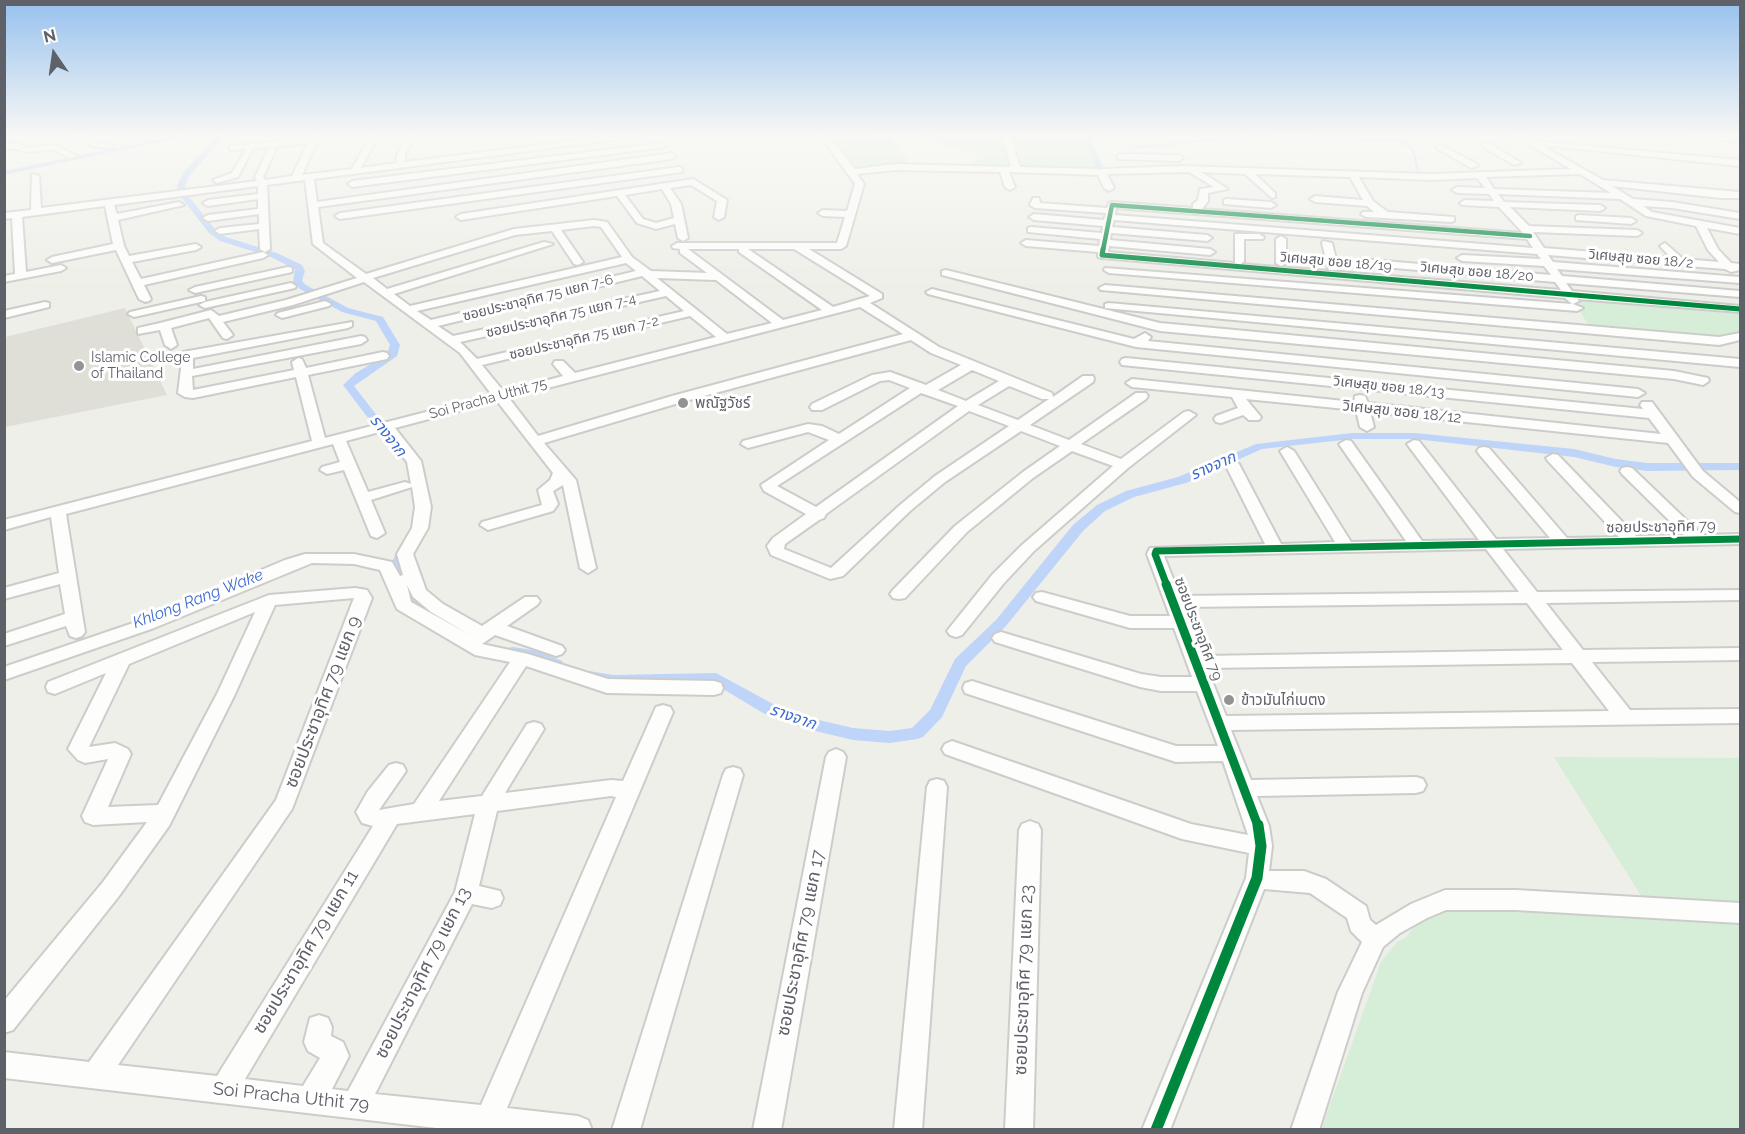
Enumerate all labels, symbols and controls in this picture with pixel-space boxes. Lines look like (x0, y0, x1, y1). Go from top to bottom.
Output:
north arrow (24, 24, 84, 84)
text: N (42, 25, 58, 47)
street label: วิเศษสุข ซอย 18/2 (1588, 246, 1694, 272)
street label: วิเศษสุข ซอย 18/19 (1279, 249, 1393, 275)
street label: วิเศษสุข ซอย 18/20 (1420, 259, 1534, 285)
street label: ซอยประชาอุทิศ 75 แยก 7-6 (461, 271, 615, 325)
street label: ซอยประชาอุทิศ 75 แยก 7-4 (484, 291, 638, 341)
street label: ซอยประชาอุทิศ 75 แยก 7-2 (508, 313, 660, 363)
place label: Islamic College of Thailand (91, 350, 190, 382)
marker: Islamic College of Thailand (72, 359, 86, 373)
street label: วิเศษสุข ซอย 18/13 (1333, 373, 1445, 401)
street label: Soi Pracha Uthit 75 (427, 375, 549, 423)
place label: พณัฐวัชร์ (695, 394, 750, 412)
marker: พณัฐวัชร์ (676, 396, 690, 410)
street label: วิเศษสุข ซอย 18/12 (1342, 397, 1462, 427)
water label: รางจาก (366, 411, 410, 461)
water label: รางจาก (1187, 448, 1239, 484)
street label: ซอยประชาอุทิศ 79 (1606, 517, 1716, 537)
water label: Khlong Rang Wake (130, 565, 266, 633)
street label: ซอยประชาอุทิศ 79 (1170, 575, 1226, 683)
street label: ซอยประชาอุทิศ 79 แยก 9 (280, 613, 366, 791)
place label: ข้าวมันไก่เบตง (1241, 691, 1326, 709)
marker: ข้าวมันไก่เบตง (1222, 693, 1236, 707)
water label: รางจาก (767, 700, 819, 734)
street label: ซอยประชาอุทิศ 79 แยก 17 (772, 848, 830, 1038)
street label: ซอยประชาอุทิศ 79 แยก 11 (249, 866, 363, 1038)
street label: ซอยประชาอุทิศ 79 แยก 13 (370, 884, 476, 1062)
street label: ซอยประชาอุทิศ 79 แยก 23 (1010, 884, 1038, 1076)
street label: Soi Pracha Uthit 79 (212, 1078, 370, 1116)

